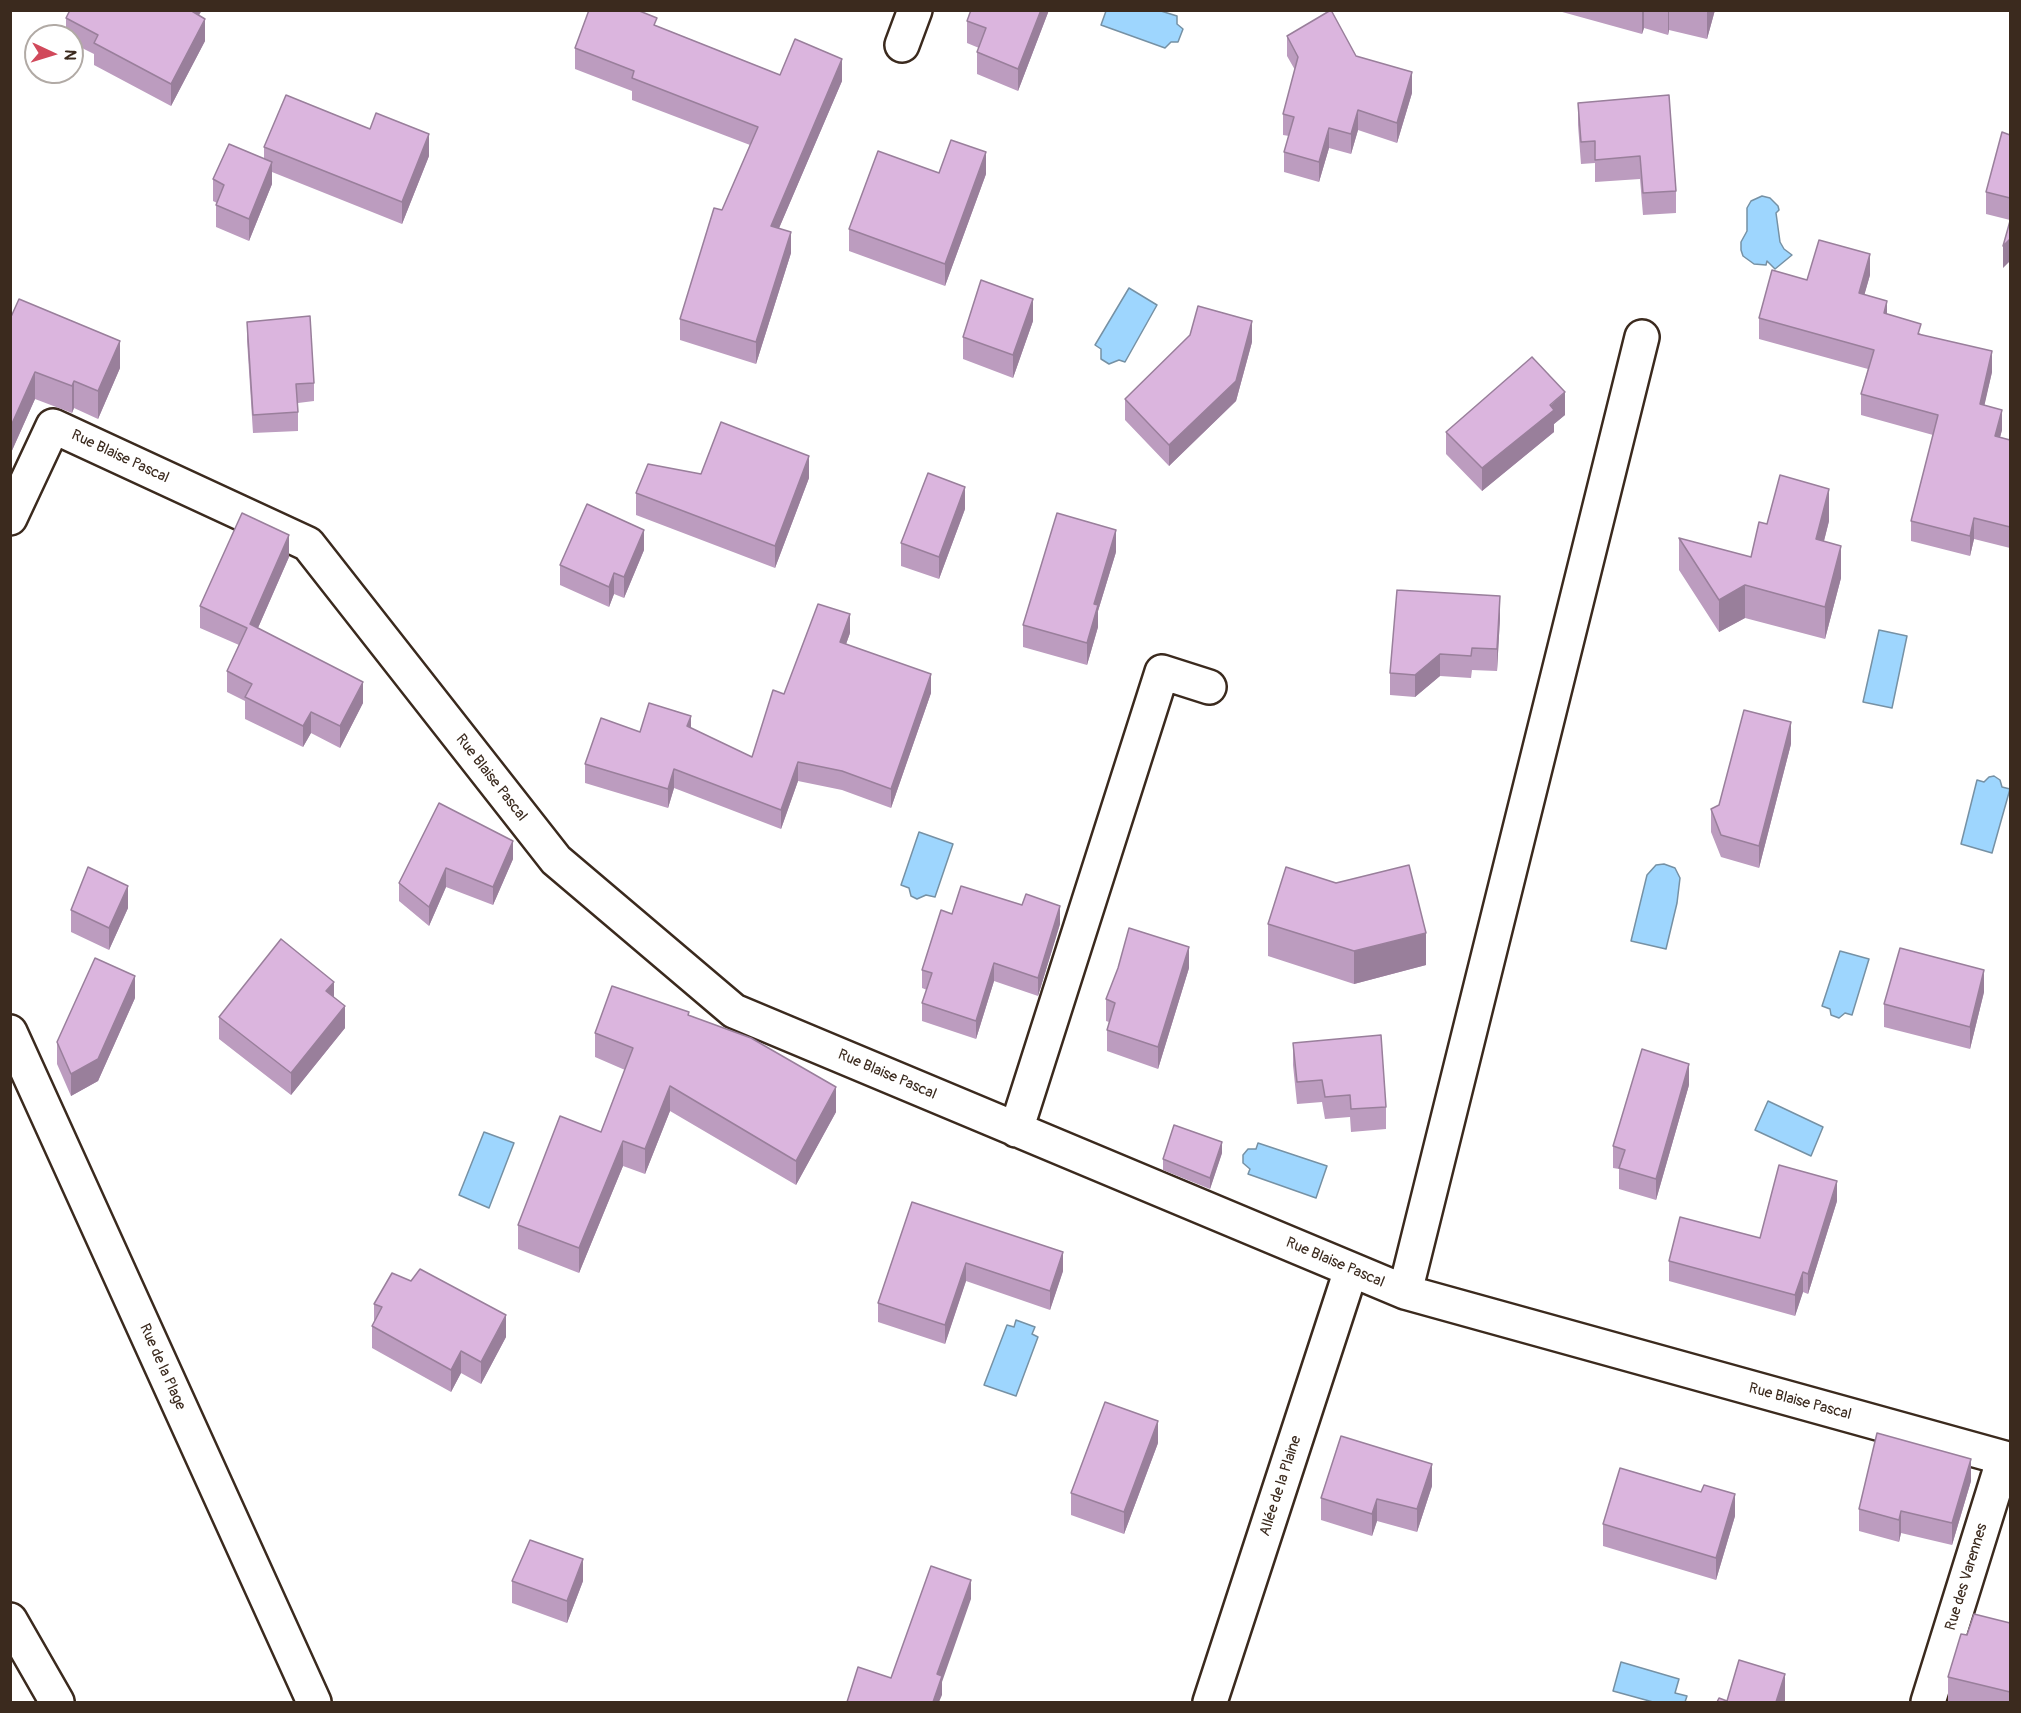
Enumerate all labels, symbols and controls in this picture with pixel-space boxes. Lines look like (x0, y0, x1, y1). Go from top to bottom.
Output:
north arrow (24, 24, 84, 84)
text: N (60, 49, 80, 61)
street label: Rue Blaise Pascal (68, 427, 172, 487)
street label: Rue Blaise Pascal (451, 731, 531, 825)
street label: Rue Blaise Pascal (835, 1046, 939, 1104)
street label: Rue Blaise Pascal (1283, 1234, 1387, 1292)
street label: Rue de la Plage (135, 1321, 189, 1413)
street label: Rue Blaise Pascal (1747, 1380, 1853, 1424)
street label: Allée de la Plaine (1256, 1433, 1306, 1539)
street label: Rue des Varennes (1942, 1521, 1992, 1633)

